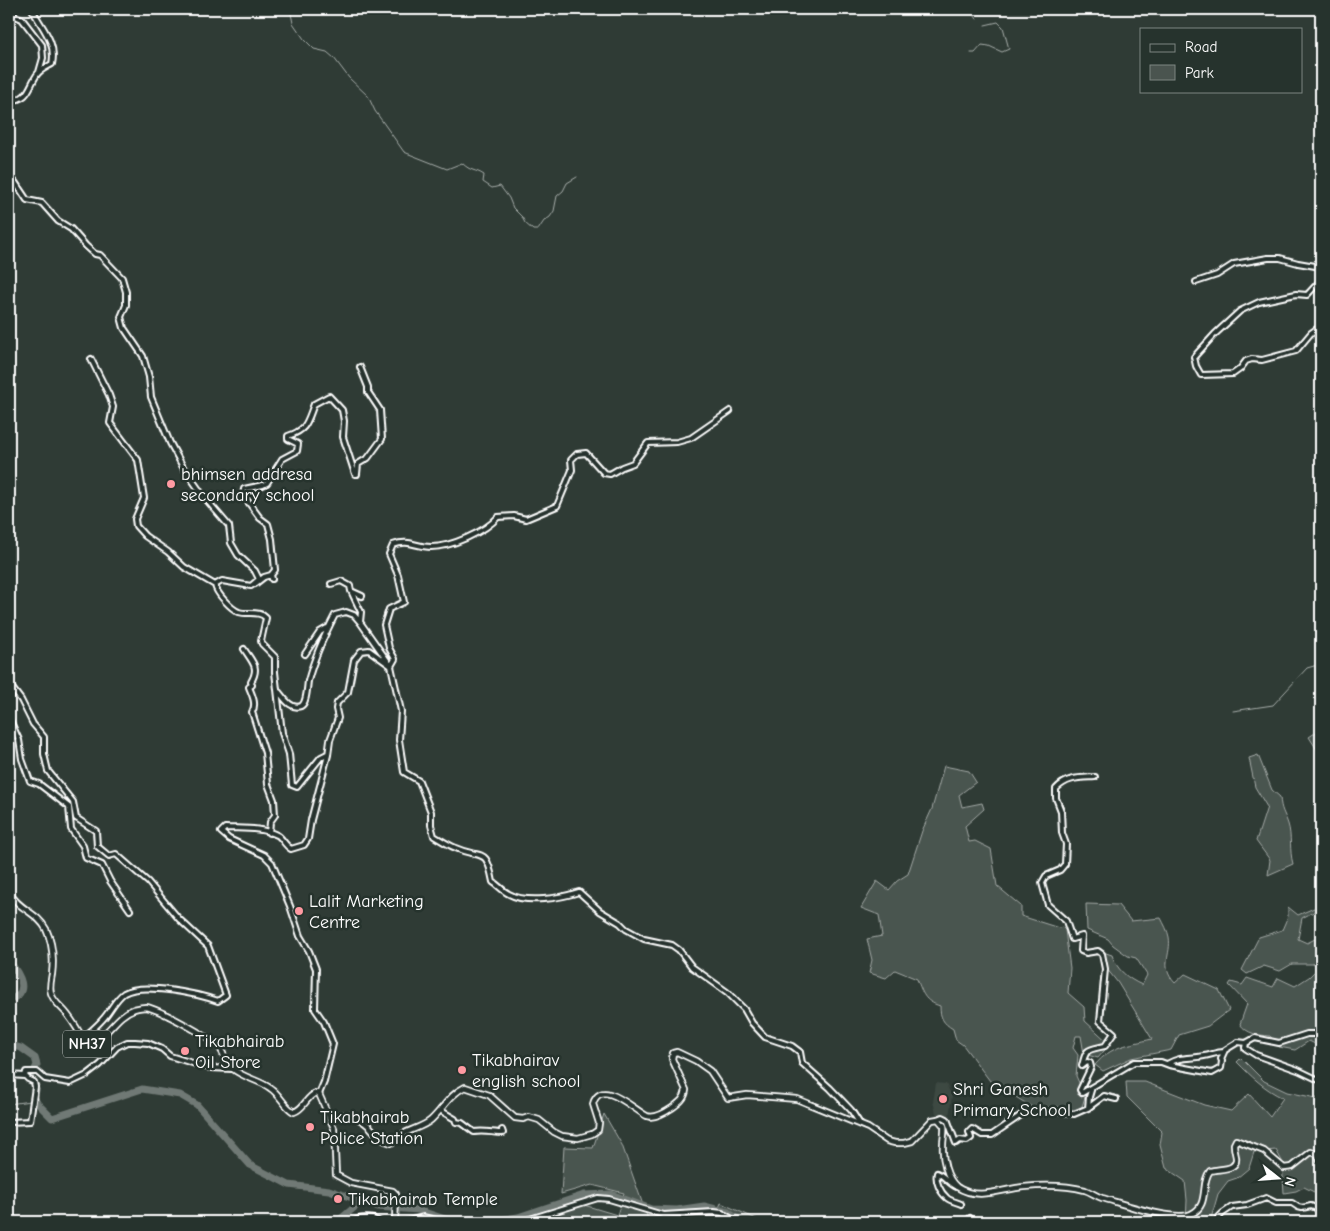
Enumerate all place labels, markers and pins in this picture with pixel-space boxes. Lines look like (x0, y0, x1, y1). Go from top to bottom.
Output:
place label: bhimsen addresa secondary school (181, 464, 314, 506)
marker: bhimsen addresa secondary school (165, 478, 177, 490)
place label: Lalit Marketing Centre (309, 891, 424, 933)
marker: Lalit Marketing Centre (293, 905, 305, 917)
place label: Tikabhairab Oil Store (195, 1031, 284, 1073)
marker: Tikabhairab Oil Store (179, 1045, 191, 1057)
place label: Tikabhairav english school (472, 1050, 580, 1092)
marker: Tikabhairav english school (456, 1064, 468, 1076)
place label: Shri Ganesh Primary School (953, 1079, 1071, 1121)
marker: Shri Ganesh Primary School (937, 1093, 949, 1105)
place label: Tikabhairab Police Station (320, 1107, 423, 1149)
marker: Tikabhairab Police Station (304, 1121, 316, 1133)
place label: Tikabhairab Temple (348, 1189, 498, 1210)
marker: Tikabhairab Temple (332, 1193, 344, 1205)

